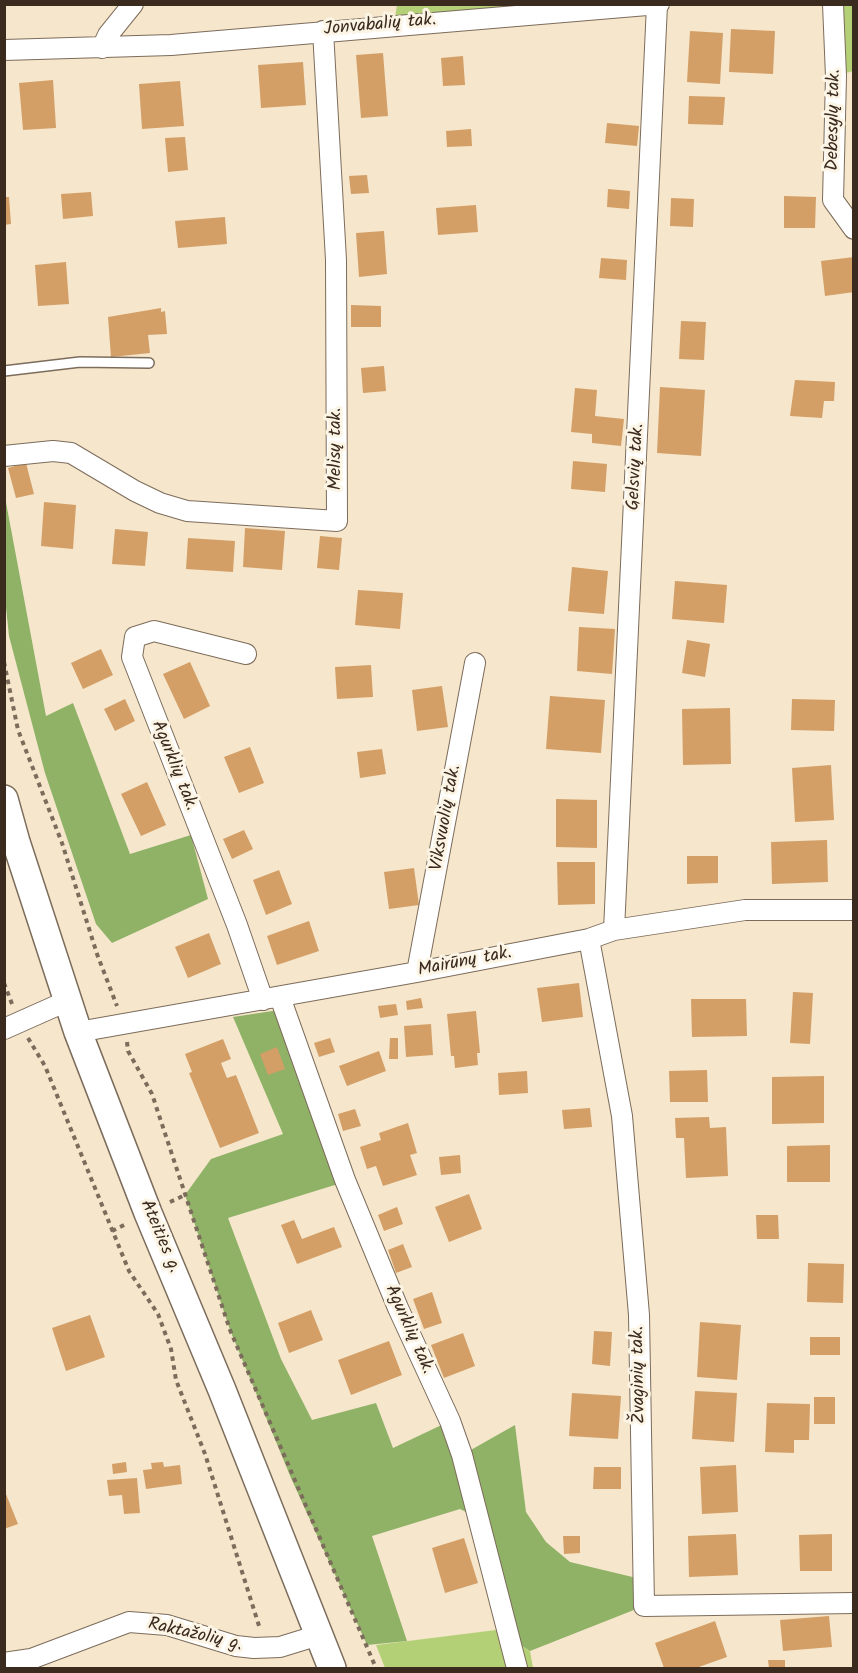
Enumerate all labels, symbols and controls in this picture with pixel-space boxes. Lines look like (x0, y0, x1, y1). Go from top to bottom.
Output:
street label: Jonvabalių tak. (323, 10, 437, 42)
street label: Debesylų tak. (823, 69, 847, 171)
street label: Melisų tak. (326, 408, 348, 490)
street label: Gelsvių tak. (624, 423, 650, 511)
street label: Agurklių tak. (145, 718, 201, 814)
street label: Viksvuolių tak. (427, 763, 467, 873)
street label: Mairūnų tak. (416, 943, 514, 983)
street label: Ateities g. (134, 1197, 184, 1277)
street label: Agurklių tak. (379, 1282, 437, 1378)
street label: Žvaginių tak. (628, 1326, 652, 1424)
street label: Raktažolių g. (146, 1615, 244, 1657)

